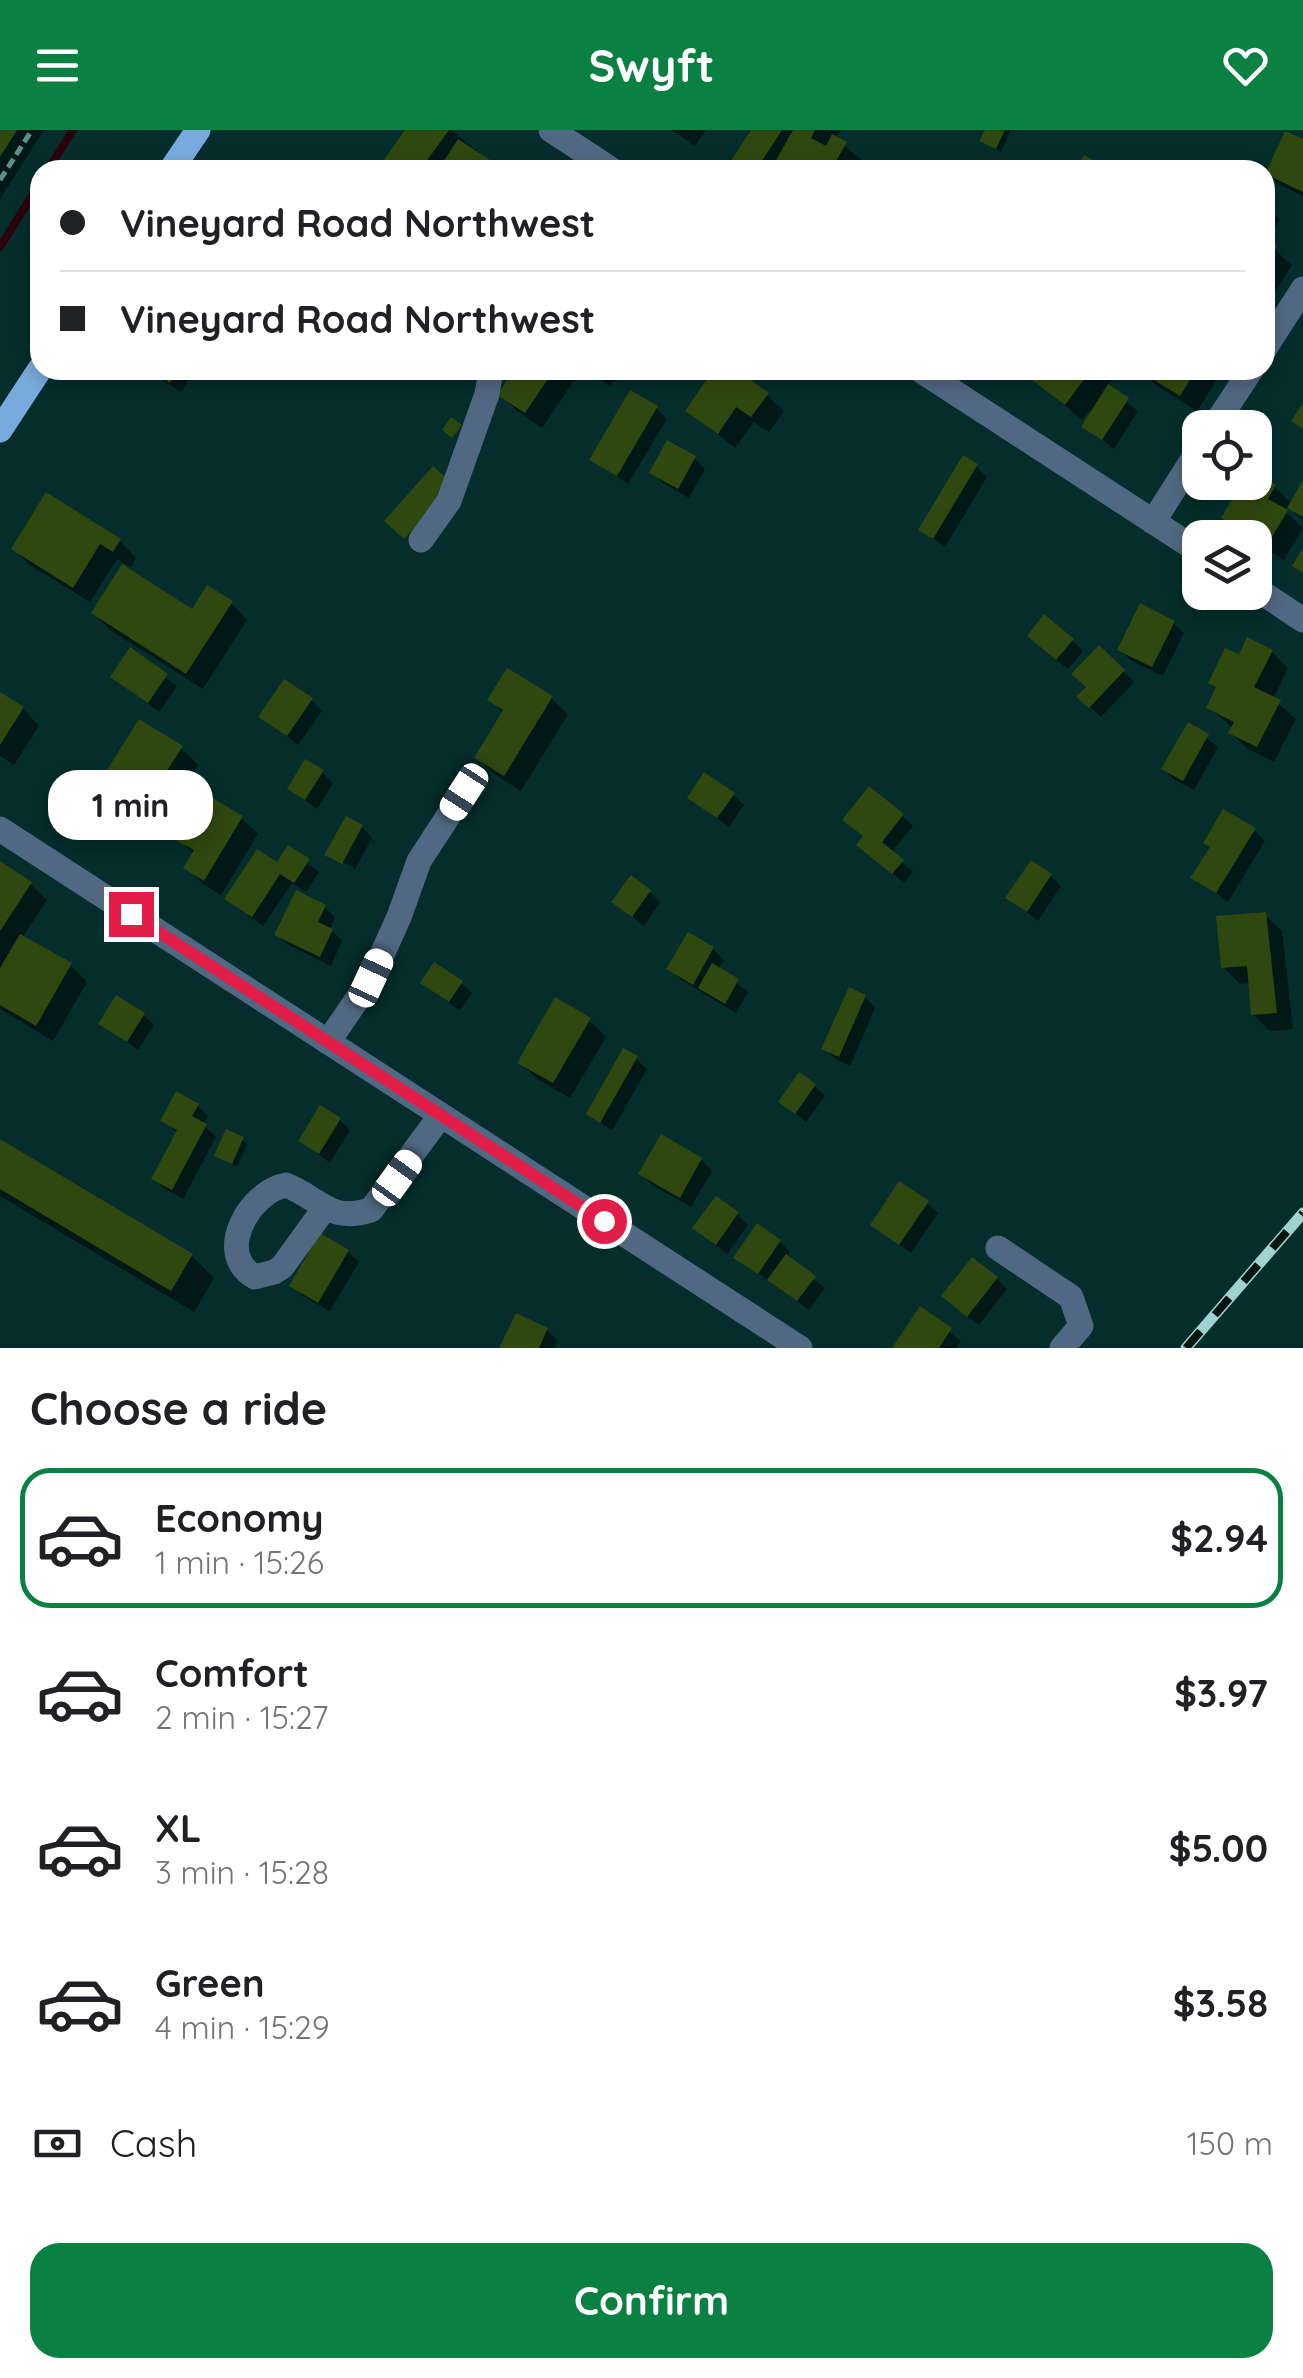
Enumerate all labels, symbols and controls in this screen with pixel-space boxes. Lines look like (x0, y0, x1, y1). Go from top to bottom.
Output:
text: Swyft (588, 37, 715, 93)
icon: menu (30, 38, 85, 93)
icon: heart (1218, 38, 1273, 93)
text: Vineyard Road Northwest (120, 199, 595, 247)
text: Vineyard Road Northwest (120, 295, 595, 343)
map controls (1182, 410, 1272, 610)
button: locate (1182, 410, 1272, 500)
button: layers (1182, 520, 1272, 610)
car (435, 759, 493, 825)
callout: 1 min (48, 769, 214, 839)
text: 1 min (92, 785, 169, 825)
route end (109, 892, 154, 937)
car (345, 944, 397, 1012)
car (367, 1145, 427, 1211)
route start (582, 1199, 627, 1244)
text: Choose a ride (30, 1380, 327, 1436)
icon: car (35, 1493, 125, 1583)
text: Economy (155, 1494, 324, 1542)
text: $2.94 (1170, 1514, 1268, 1562)
text: 1 min · 15:26 (155, 1542, 324, 1582)
icon: car (35, 1648, 125, 1738)
text: Comfort (155, 1649, 309, 1697)
text: $3.97 (1174, 1669, 1268, 1717)
text: 2 min · 15:27 (155, 1697, 329, 1737)
icon: car (35, 1803, 125, 1893)
text: XL (155, 1804, 201, 1852)
text: $5.00 (1169, 1824, 1268, 1872)
text: 3 min · 15:28 (155, 1852, 329, 1892)
icon: car (35, 1958, 125, 2048)
text: Green (155, 1959, 265, 2007)
text: $3.58 (1173, 1979, 1268, 2027)
text: 4 min · 15:29 (155, 2007, 330, 2047)
icon: cash (30, 2116, 85, 2171)
text: Cash (110, 2119, 197, 2167)
text: 150 m (1187, 2123, 1273, 2163)
button: Confirm (30, 2243, 1273, 2358)

